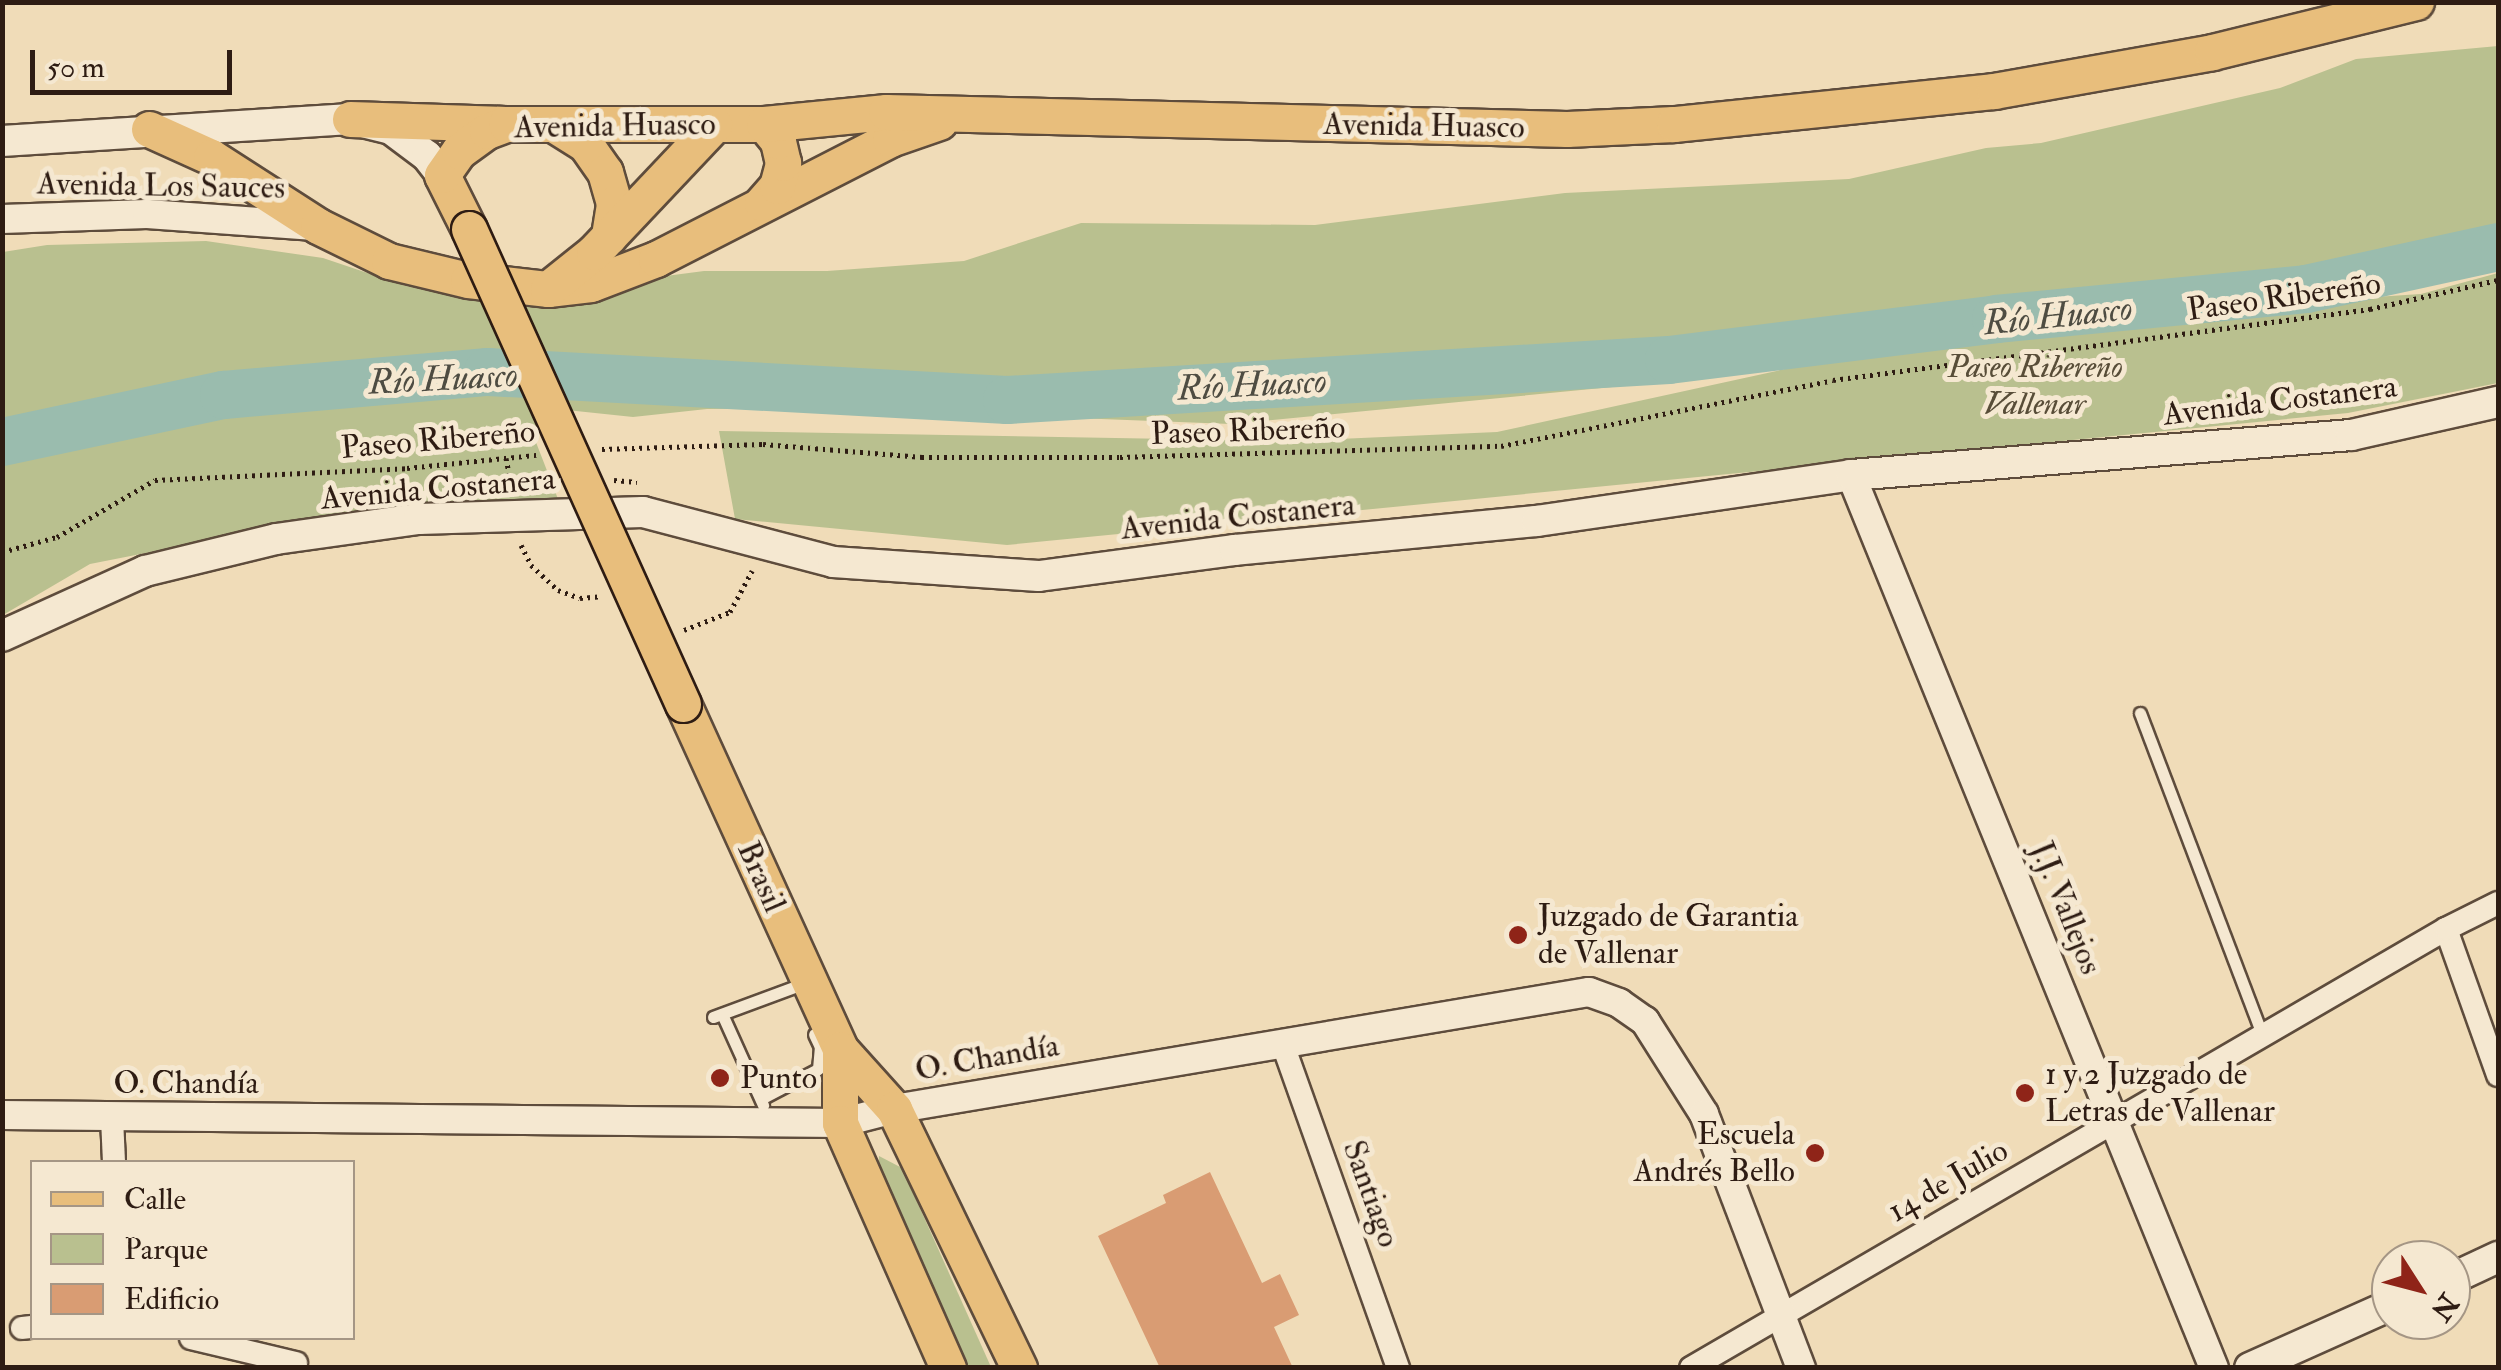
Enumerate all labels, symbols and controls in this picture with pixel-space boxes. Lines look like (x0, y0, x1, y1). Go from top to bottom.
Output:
scale bar (35, 30, 238, 92)
text: 50 m (47, 49, 105, 86)
street label: Avenida Huasco (514, 105, 716, 147)
street label: Avenida Huasco (1323, 105, 1525, 147)
street label: Avenida Los Sauces (37, 165, 285, 207)
street label: Paseo Ribereño (2185, 264, 2383, 330)
water label: Río Huasco (1982, 287, 2134, 345)
park label: Paseo Ribereño Vallenar (1947, 349, 2123, 424)
water label: Río Huasco (367, 354, 519, 404)
water label: Río Huasco (1176, 360, 1328, 410)
street label: Avenida Costanera (2161, 368, 2399, 434)
street label: Paseo Ribereño (1150, 408, 1346, 454)
street label: Paseo Ribereño (339, 412, 537, 468)
street label: Avenida Costanera (319, 460, 557, 518)
street label: Avenida Costanera (1119, 486, 1357, 548)
street label: Brasil (728, 836, 794, 918)
street label: J.J. Vallejos (2022, 836, 2110, 980)
place label: Juzgado de Garantia de Vallenar (1538, 898, 1798, 973)
marker: Juzgado de Garantia de Vallenar (1507, 924, 1529, 946)
street label: O. Chandía (912, 1026, 1062, 1090)
place label: 1 y 2 Juzgado de Letras de Vallenar (2045, 1056, 2275, 1131)
place label: Punto (740, 1059, 817, 1097)
street label: O. Chandía (113, 1064, 259, 1102)
marker: Punto (709, 1067, 731, 1089)
marker: 1 y 2 Juzgado de Letras de Vallenar (2014, 1082, 2036, 1104)
place label: Escuela Andrés Bello (1634, 1116, 1795, 1191)
street label: 14 de Julio (1881, 1131, 2015, 1231)
street label: Santiago (1334, 1136, 1408, 1252)
marker: Escuela Andrés Bello (1804, 1142, 1826, 1164)
legend (30, 1160, 355, 1340)
text: Calle (124, 1181, 186, 1218)
text: Parque (124, 1231, 208, 1268)
north arrow (2371, 1240, 2471, 1340)
text: Edificio (124, 1281, 219, 1318)
text: N (2423, 1286, 2466, 1327)

